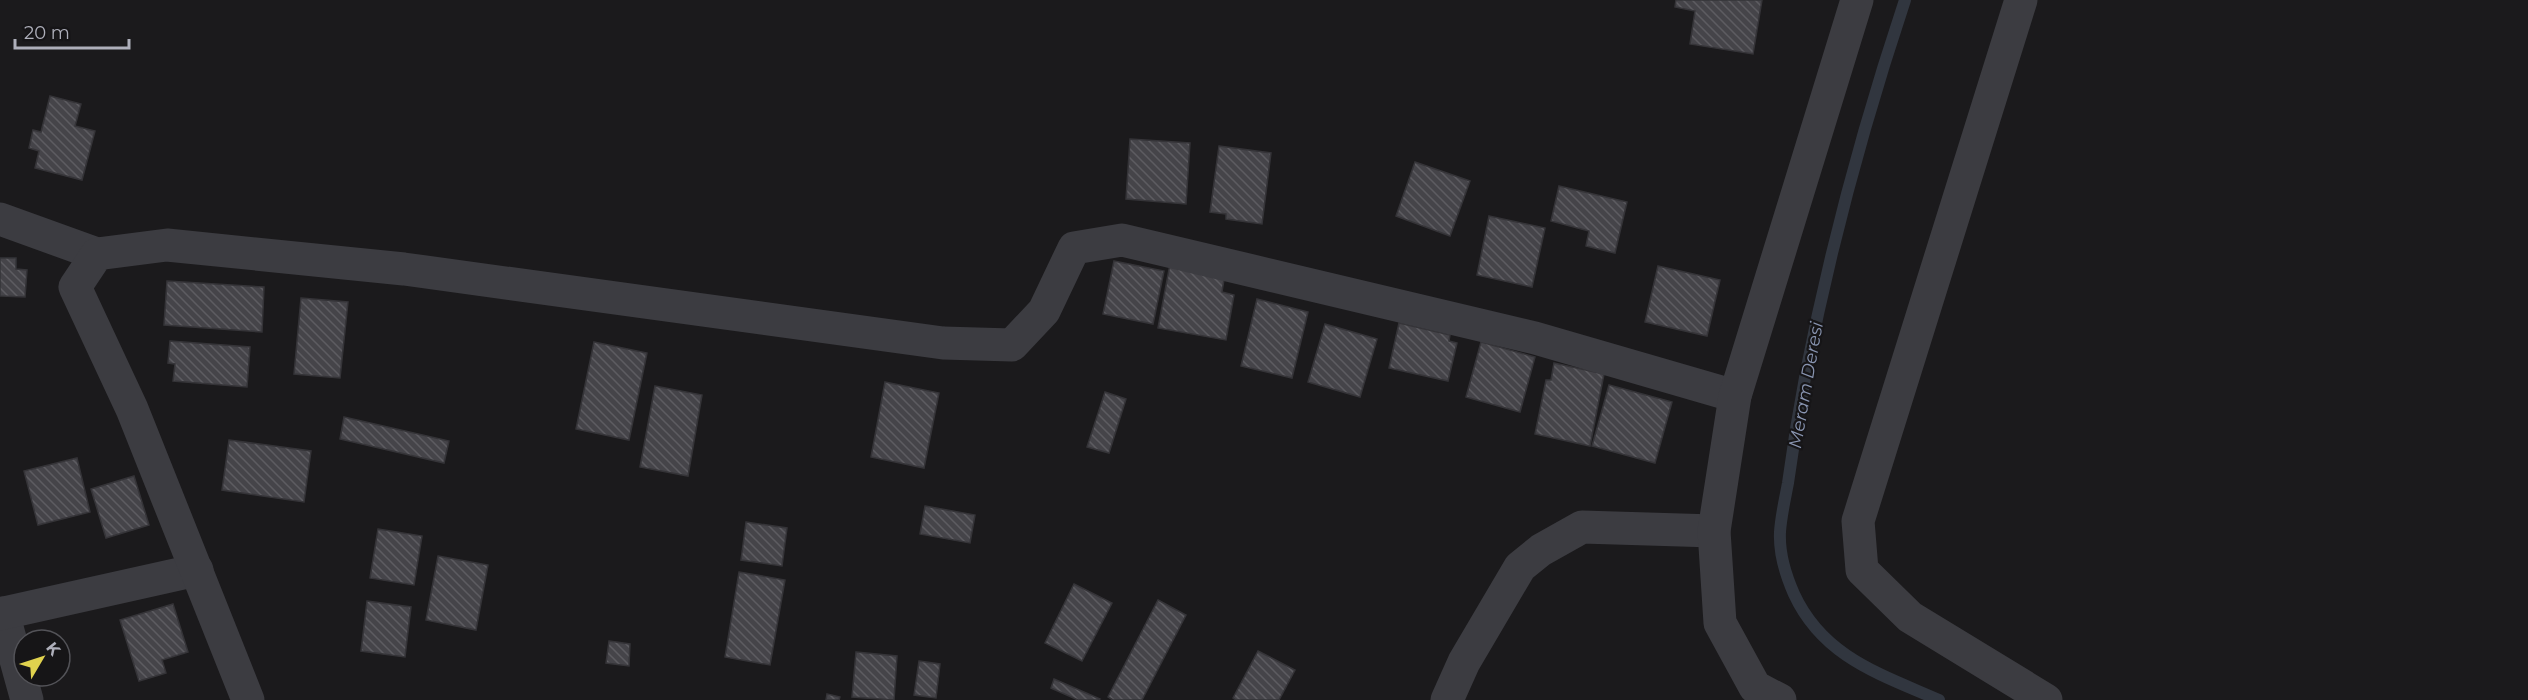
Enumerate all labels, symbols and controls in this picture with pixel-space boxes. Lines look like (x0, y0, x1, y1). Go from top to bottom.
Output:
scale bar (15, 12, 129, 50)
text: 20 m (24, 22, 70, 44)
water label: Meram Deresi (1784, 320, 1828, 450)
north arrow (12, 628, 72, 688)
text: K (42, 638, 65, 660)

